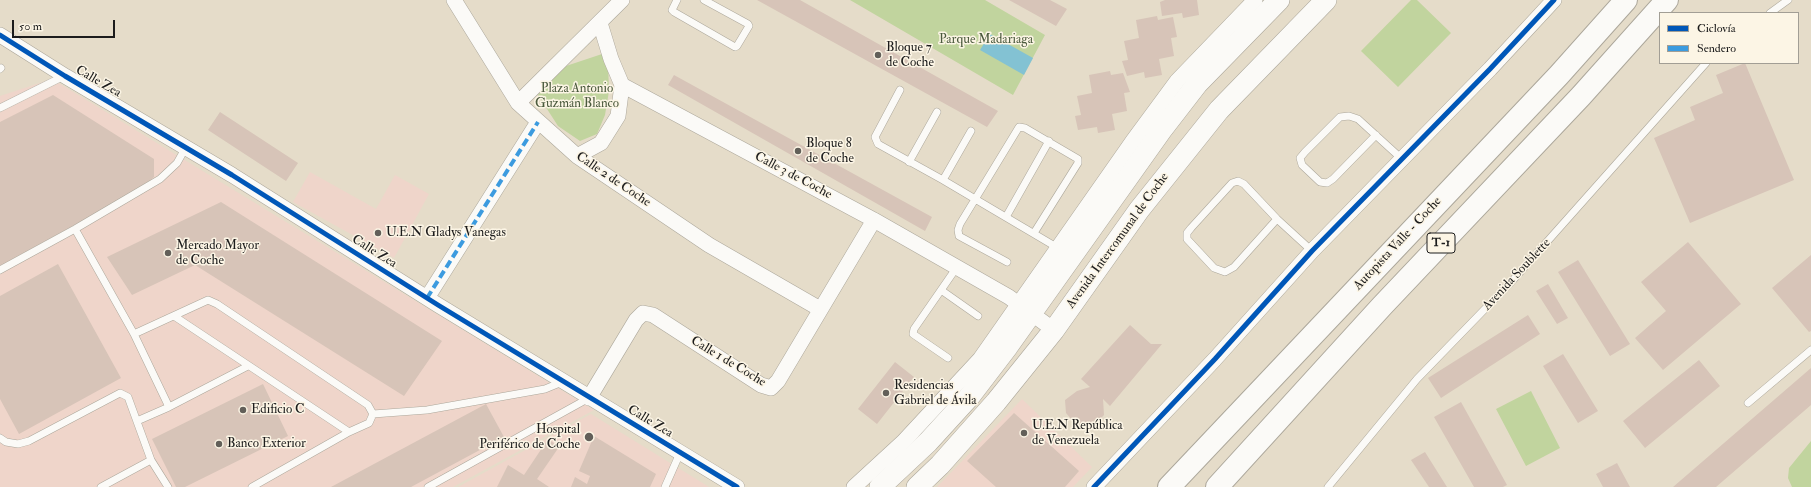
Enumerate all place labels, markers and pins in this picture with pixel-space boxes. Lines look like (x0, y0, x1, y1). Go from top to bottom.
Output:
place label: Bloque 7 de Coche (886, 40, 934, 71)
marker: Bloque 7 de Coche (873, 50, 883, 60)
place label: Bloque 8 de Coche (806, 136, 854, 167)
marker: Bloque 8 de Coche (793, 146, 803, 156)
place label: U.E.N Gladys Vanegas (386, 225, 506, 241)
marker: U.E.N Gladys Vanegas (373, 228, 383, 238)
place label: Mercado Mayor de Coche (176, 238, 259, 269)
marker: Mercado Mayor de Coche (163, 248, 173, 258)
place label: Residencias Gabriel de Ávila (894, 378, 977, 409)
marker: Residencias Gabriel de Ávila (881, 388, 891, 398)
place label: Edificio C (251, 402, 305, 418)
marker: Edificio C (238, 405, 248, 415)
place label: U.E.N República de Venezuela (1032, 418, 1123, 449)
place label: Hospital Periférico de Coche (479, 422, 580, 453)
marker: U.E.N República de Venezuela (1019, 428, 1029, 438)
marker: Hospital Periférico de Coche (583, 431, 595, 443)
place label: Banco Exterior (227, 436, 306, 452)
marker: Banco Exterior (214, 439, 224, 449)

